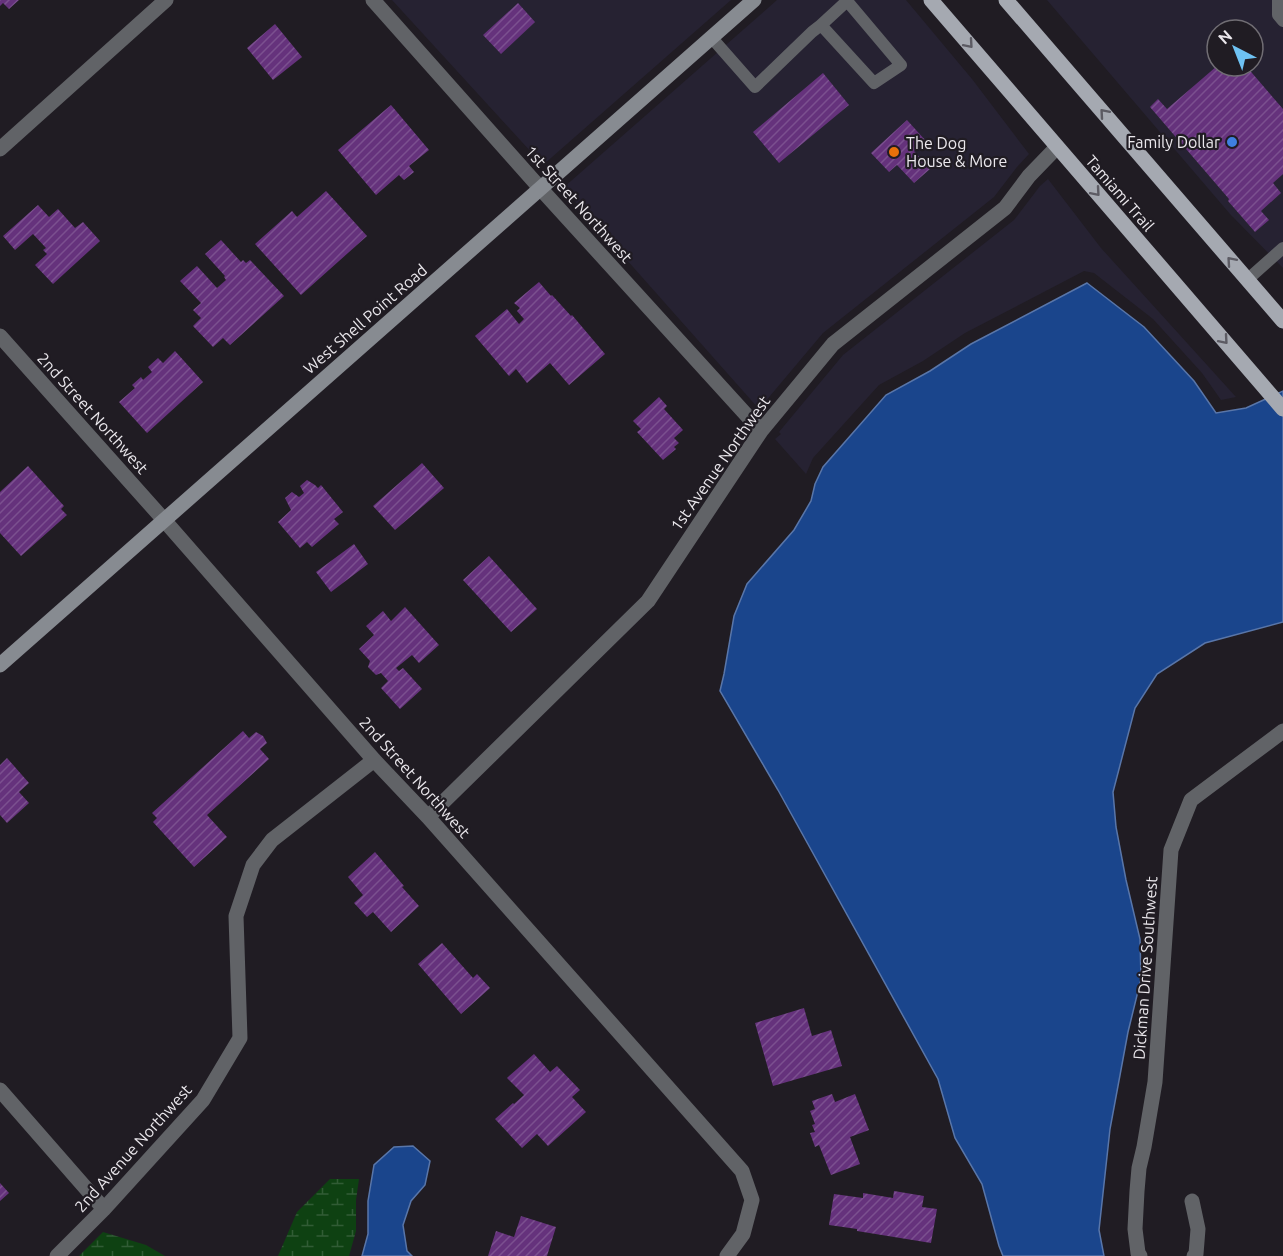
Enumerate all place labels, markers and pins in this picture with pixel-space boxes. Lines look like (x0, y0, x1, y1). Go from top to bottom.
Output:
place label: Family Dollar (1127, 133, 1220, 151)
place label: The Dog House & More (906, 134, 1007, 170)
marker: Family Dollar (1225, 135, 1239, 149)
marker: The Dog House & More (887, 145, 901, 159)

